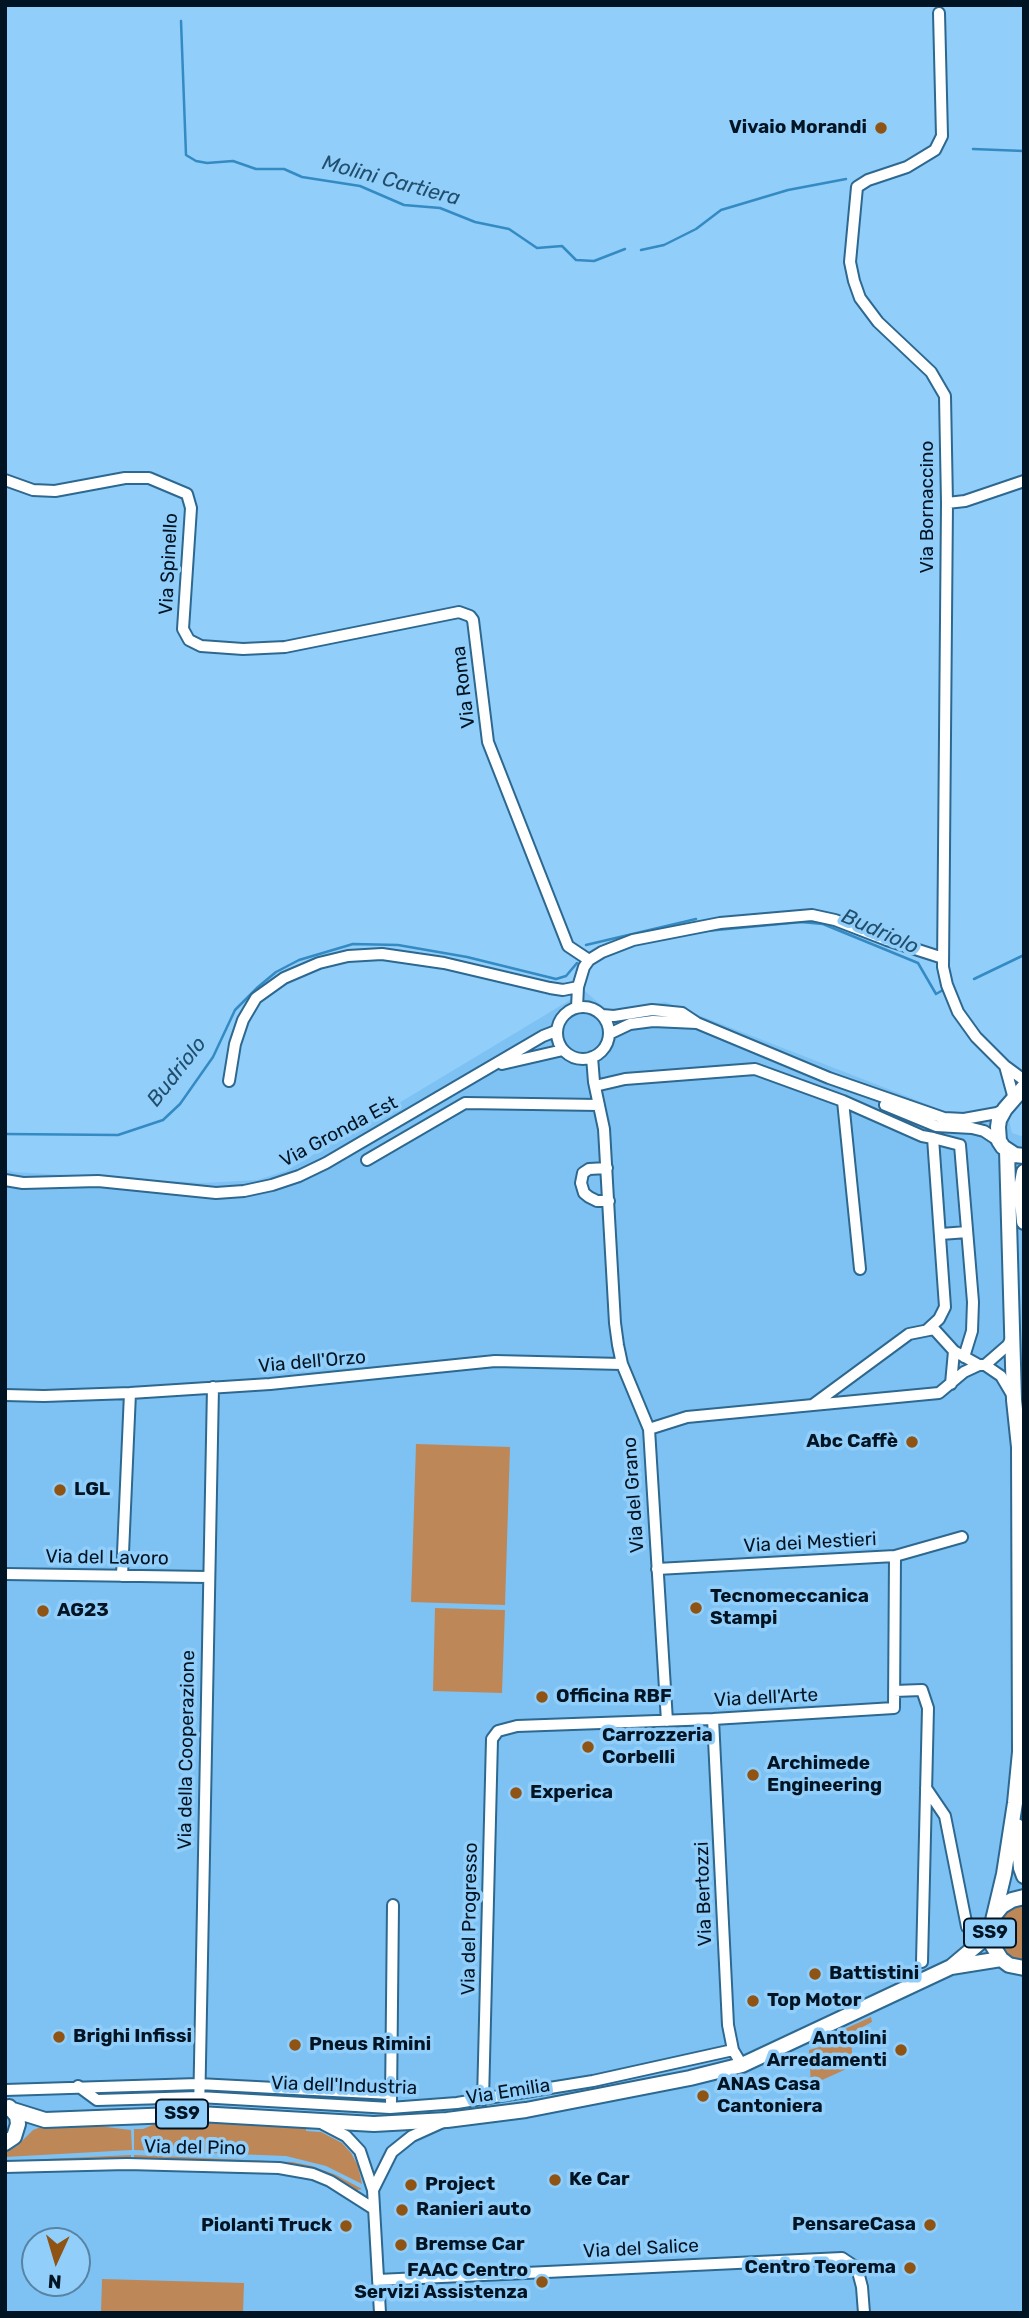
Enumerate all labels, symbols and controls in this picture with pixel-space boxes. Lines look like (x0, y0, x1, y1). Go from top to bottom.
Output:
place label: Vivaio Morandi (729, 117, 867, 139)
marker: Vivaio Morandi (873, 120, 889, 136)
water label: Molini Cartiera (319, 151, 463, 211)
street label: Via Bornaccino (917, 441, 939, 573)
street label: Via Spinello (155, 512, 183, 616)
street label: Via Roma (448, 645, 480, 729)
water label: Budriolo (838, 904, 922, 960)
water label: Budriolo (142, 1032, 212, 1112)
street label: Via Gronda Est (276, 1092, 402, 1172)
street label: Via dell'Orzo (257, 1346, 367, 1378)
place label: Abc Caffè (806, 1431, 898, 1453)
marker: Abc Caffè (904, 1434, 920, 1450)
street label: Via del Grano (619, 1436, 649, 1554)
place label: LGL (74, 1479, 110, 1501)
marker: LGL (52, 1482, 68, 1498)
street label: Via dei Mestieri (743, 1528, 877, 1558)
street label: Via del Lavoro (45, 1546, 169, 1570)
place label: Tecnomeccanica Stampi (710, 1586, 869, 1630)
place label: AG23 (57, 1600, 109, 1622)
marker: Tecnomeccanica Stampi (688, 1600, 704, 1616)
marker: AG23 (35, 1603, 51, 1619)
street label: Via della Cooperazione (174, 1650, 200, 1850)
street label: Via dell'Arte (713, 1684, 819, 1712)
place label: Officina RBF (556, 1686, 672, 1708)
marker: Officina RBF (534, 1689, 550, 1705)
place label: Carrozzeria Corbelli (602, 1725, 713, 1769)
marker: Carrozzeria Corbelli (580, 1739, 596, 1755)
place label: Archimede Engineering (767, 1753, 882, 1797)
marker: Archimede Engineering (745, 1767, 761, 1783)
place label: Experica (530, 1782, 613, 1804)
marker: Experica (508, 1785, 524, 1801)
street label: Via Bertozzi (691, 1841, 717, 1947)
street label: Via del Progresso (457, 1842, 483, 1996)
road number: SS9 (964, 1919, 1016, 1948)
place label: Battistini (829, 1963, 919, 1985)
marker: Battistini (807, 1966, 823, 1982)
place label: Top Motor (767, 1990, 861, 2012)
marker: Top Motor (745, 1993, 761, 2009)
place label: Brighi Infissi (73, 2026, 192, 2048)
place label: Antolini Arredamenti (767, 2028, 887, 2072)
marker: Brighi Infissi (51, 2029, 67, 2045)
place label: Pneus Rimini (309, 2034, 431, 2056)
marker: Pneus Rimini (287, 2037, 303, 2053)
marker: Antolini Arredamenti (893, 2042, 909, 2058)
street label: Via dell'Industria (270, 2072, 418, 2100)
street label: Via Emilia (464, 2074, 552, 2110)
place label: ANAS Casa Cantoniera (717, 2074, 823, 2118)
marker: ANAS Casa Cantoniera (695, 2088, 711, 2104)
road number: SS9 (156, 2100, 208, 2128)
street label: Via del Pino (144, 2136, 246, 2160)
place label: Ke Car (569, 2169, 630, 2191)
marker: Ke Car (547, 2172, 563, 2188)
place label: Project (425, 2174, 495, 2196)
marker: Project (403, 2177, 419, 2193)
place label: Ranieri auto (416, 2199, 531, 2221)
marker: Ranieri auto (394, 2202, 410, 2218)
place label: PensareCasa (792, 2214, 916, 2236)
place label: Piolanti Truck (201, 2215, 332, 2237)
marker: PensareCasa (922, 2217, 938, 2233)
marker: Piolanti Truck (338, 2218, 354, 2234)
north arrow (21, 2227, 91, 2297)
place label: Bremse Car (415, 2234, 525, 2256)
street label: Via del Salice (582, 2235, 700, 2263)
marker: Bremse Car (393, 2237, 409, 2253)
place label: Centro Teorema (745, 2257, 896, 2279)
place label: FAAC Centro Servizi Assistenza (354, 2260, 528, 2304)
marker: Centro Teorema (902, 2260, 918, 2276)
text: N (47, 2270, 62, 2293)
marker: FAAC Centro Servizi Assistenza (534, 2274, 550, 2290)

